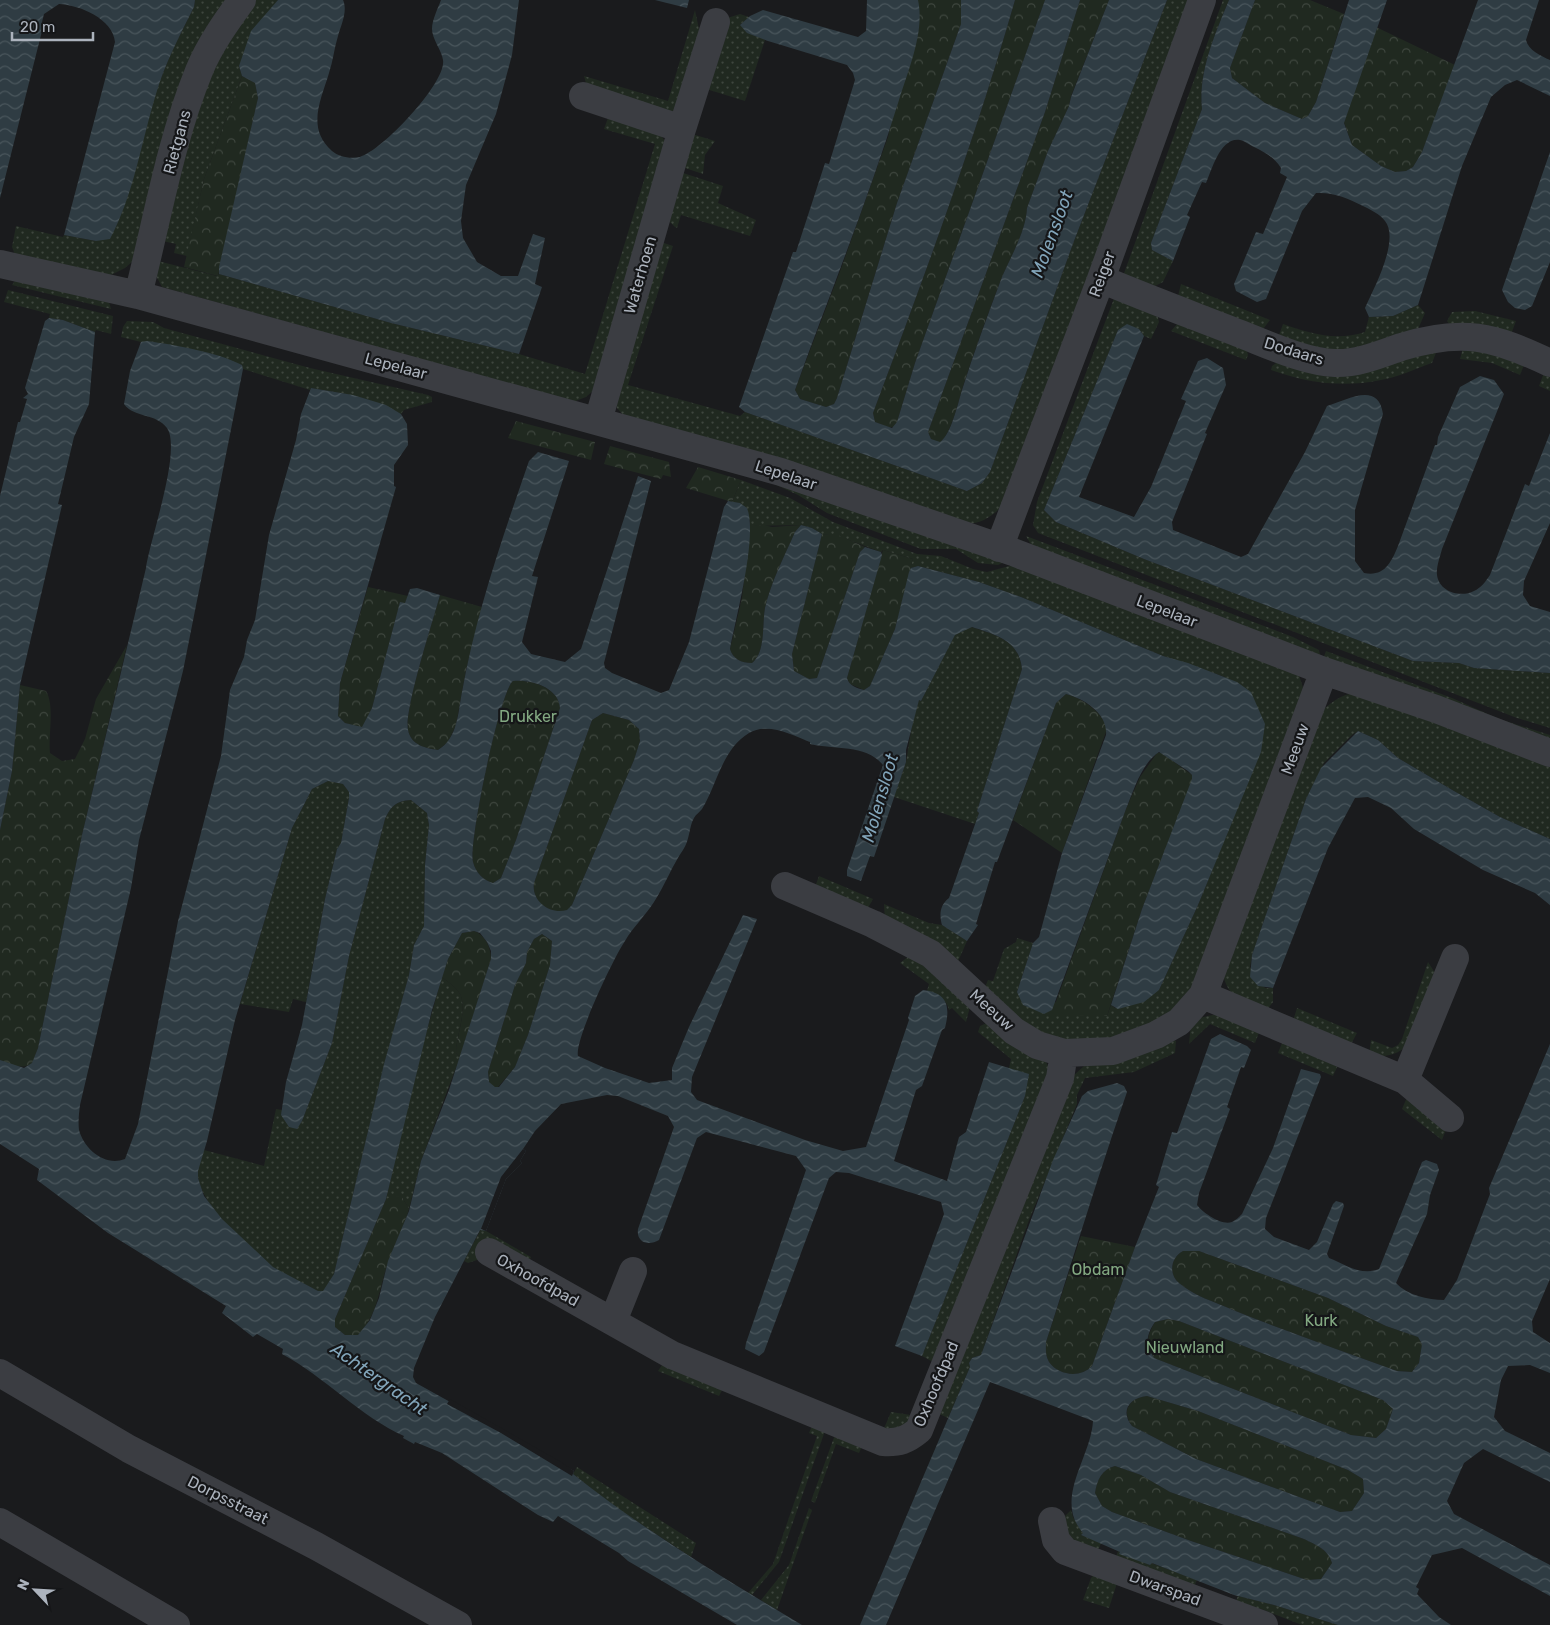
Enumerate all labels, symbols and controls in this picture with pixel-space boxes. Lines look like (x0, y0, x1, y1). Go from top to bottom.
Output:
scale bar (12, 10, 94, 42)
text: 20 m (20, 18, 55, 36)
street label: Rietgans (159, 108, 195, 176)
water label: Molensloot (1026, 186, 1078, 280)
street label: Waterhoen (620, 234, 660, 316)
street label: Reiger (1085, 248, 1119, 300)
street label: Dodaars (1262, 333, 1326, 369)
street label: Lepelaar (363, 349, 429, 383)
street label: Lepelaar (753, 456, 819, 494)
street label: Lepelaar (1134, 591, 1200, 631)
park label: Drukker (499, 707, 557, 726)
street label: Meeuw (1277, 721, 1313, 777)
water label: Molensloot (857, 750, 903, 845)
street label: Meeuw (966, 985, 1018, 1035)
street label: Oxhoofdpad (494, 1250, 582, 1310)
park label: Obdam (1072, 1260, 1124, 1279)
park label: Kurk (1304, 1311, 1338, 1330)
water label: Achtergracht (326, 1337, 432, 1421)
street label: Oxhoofdpad (910, 1338, 962, 1430)
park label: Nieuwland (1146, 1338, 1224, 1357)
street label: Dorpsstraat (184, 1472, 272, 1528)
north arrow (10, 1565, 60, 1615)
street label: Dwarspad (1127, 1566, 1203, 1610)
text: N (14, 1577, 34, 1593)

